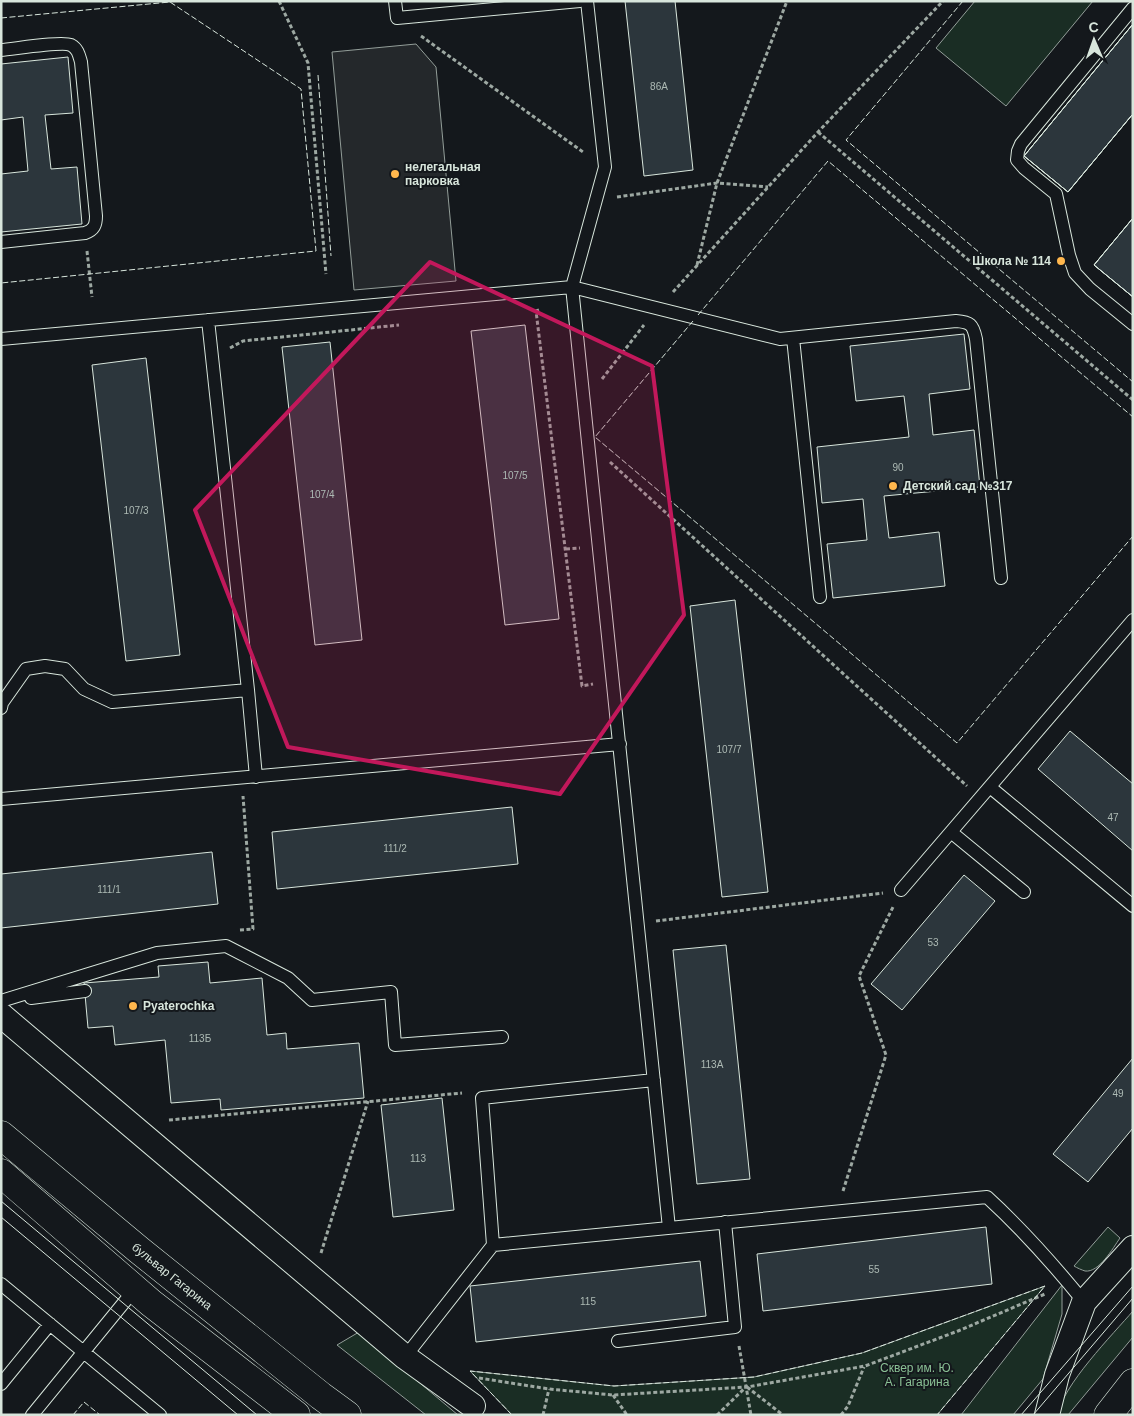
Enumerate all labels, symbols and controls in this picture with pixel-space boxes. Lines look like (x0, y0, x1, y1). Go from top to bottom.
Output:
north arrow (1069, 15, 1119, 65)
text: С (1088, 19, 1099, 35)
house number: 86А (650, 81, 668, 92)
place label: нелегальная парковка (405, 160, 481, 188)
marker: нелегальная парковка (389, 168, 401, 180)
place label: Школа № 114 (972, 254, 1051, 268)
marker: Школа № 114 (1055, 255, 1067, 267)
house number: 90 (892, 462, 904, 473)
house number: 107/5 (502, 470, 528, 481)
place label: Детский сад №317 (903, 479, 1013, 493)
marker: Детский сад №317 (887, 480, 899, 492)
house number: 107/4 (309, 489, 335, 500)
house number: 107/3 (123, 505, 149, 516)
house number: 107/7 (716, 744, 742, 755)
house number: 47 (1107, 812, 1119, 823)
house number: 111/2 (383, 843, 407, 854)
house number: 111/1 (97, 884, 121, 895)
house number: 53 (927, 937, 939, 948)
place label: Pyaterochka (143, 999, 215, 1013)
marker: Pyaterochka (127, 1000, 139, 1012)
house number: 113Б (189, 1033, 212, 1044)
house number: 113А (701, 1059, 724, 1070)
house number: 49 (1112, 1088, 1124, 1099)
house number: 113 (410, 1153, 426, 1164)
street label: бульвар Гагарина (129, 1240, 215, 1313)
house number: 55 (868, 1264, 880, 1275)
house number: 115 (580, 1296, 596, 1307)
park label: Сквер им. Ю. А. Гагарина (880, 1361, 954, 1389)

